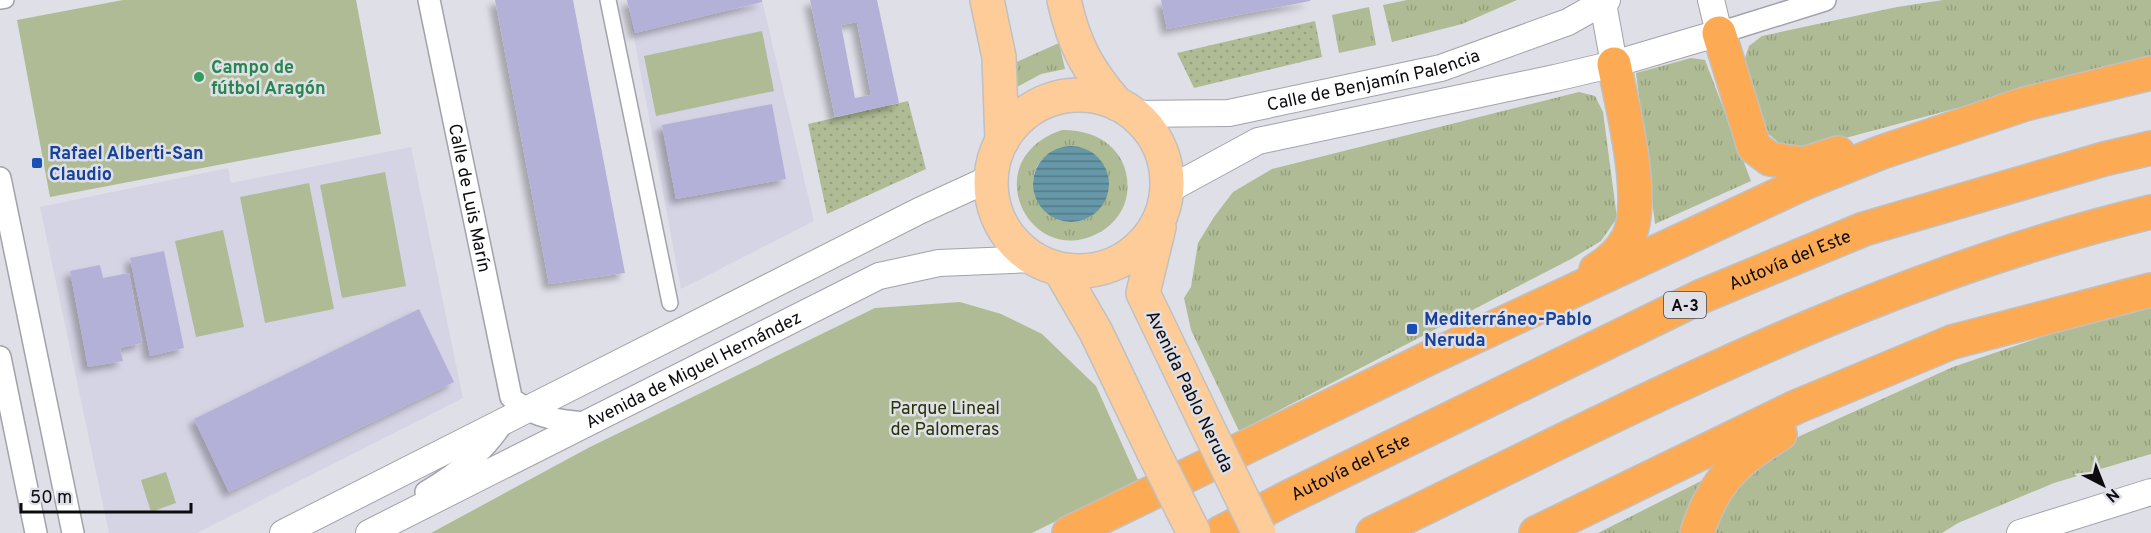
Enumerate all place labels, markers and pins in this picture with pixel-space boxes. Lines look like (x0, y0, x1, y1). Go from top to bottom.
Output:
place label: Campo de fútbol Aragón (211, 57, 326, 101)
marker: Campo de fútbol Aragón (192, 70, 206, 84)
place label: Rafael Alberti-San Claudio (49, 143, 204, 187)
marker: Rafael Alberti-San Claudio (30, 156, 44, 170)
place label: Mediterráneo-Pablo Neruda (1424, 309, 1592, 353)
marker: Mediterráneo-Pablo Neruda (1405, 322, 1419, 336)

